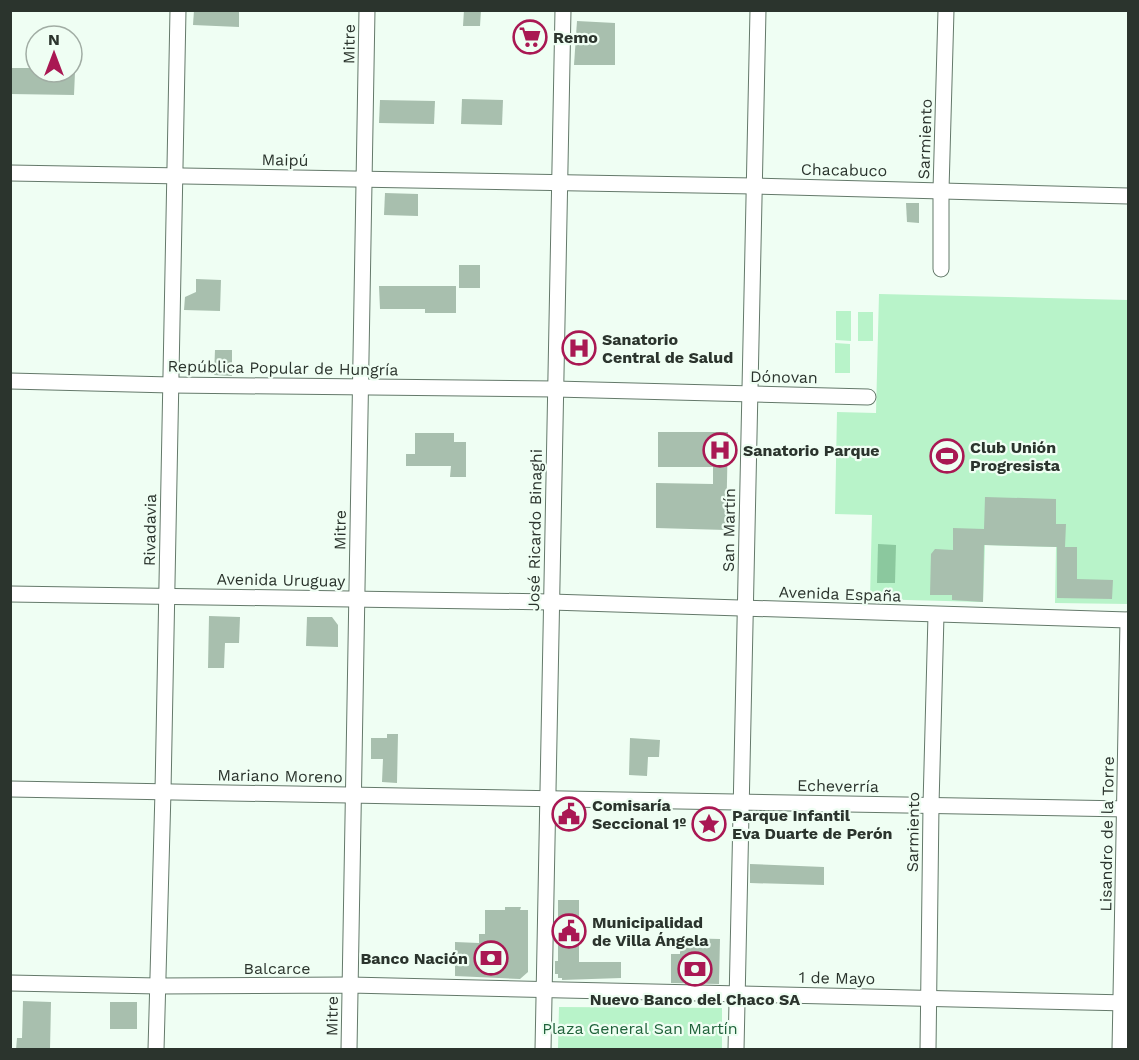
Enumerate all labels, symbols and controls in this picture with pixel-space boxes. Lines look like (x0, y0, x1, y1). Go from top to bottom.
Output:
supermarket icon: Remo (512, 19, 548, 55)
north arrow (24, 24, 84, 84)
street label: Mitre (339, 24, 359, 64)
place label: Remo (553, 28, 598, 47)
text: N (48, 30, 60, 49)
street label: Sarmiento (914, 98, 936, 180)
street label: Maipú (261, 150, 309, 170)
street label: Chacabuco (801, 160, 887, 180)
hospital icon: Sanatorio Central de Salud (561, 330, 597, 366)
place label: Sanatorio Central de Salud (602, 330, 733, 367)
street label: República Popular de Hungría (167, 356, 399, 380)
street label: Dónovan (750, 367, 818, 387)
hospital icon: Sanatorio Parque (702, 432, 738, 468)
sports icon: Club Unión Progresista (929, 438, 965, 474)
place label: Club Unión Progresista (970, 438, 1061, 475)
place label: Sanatorio Parque (743, 441, 880, 460)
street label: José Ricardo Binaghi (524, 449, 546, 611)
street label: San Martín (719, 488, 739, 572)
street label: Rivadavia (140, 494, 160, 566)
street label: Mitre (330, 510, 350, 550)
street label: Avenida Uruguay (216, 569, 346, 591)
street label: Avenida España (778, 582, 902, 606)
street label: Lisandro de la Torre (1096, 756, 1118, 912)
street label: Mariano Moreno (217, 765, 343, 787)
street label: Echeverría (797, 776, 879, 796)
street label: Sarmiento (903, 792, 923, 872)
public building icon: Comisaría Seccional 1º (551, 796, 587, 832)
place label: Comisaría Seccional 1º (592, 796, 687, 833)
place icon: Parque Infantil Eva Duarte de Perón (691, 806, 727, 842)
place label: Parque Infantil Eva Duarte de Perón (732, 806, 892, 843)
public building icon: Municipalidad de Villa Ángela (551, 913, 587, 949)
place label: Municipalidad de Villa Ángela (592, 913, 709, 950)
bank icon: Banco Nación (473, 940, 509, 976)
place label: Banco Nación (360, 949, 468, 968)
bank icon: Nuevo Banco del Chaco SA (677, 951, 713, 987)
street label: Balcarce (244, 959, 310, 978)
street label: 1 de Mayo (799, 968, 875, 988)
place label: Nuevo Banco del Chaco SA (590, 990, 800, 1009)
street label: Mitre (322, 996, 342, 1036)
park label: Plaza General San Martín (542, 1019, 738, 1038)

